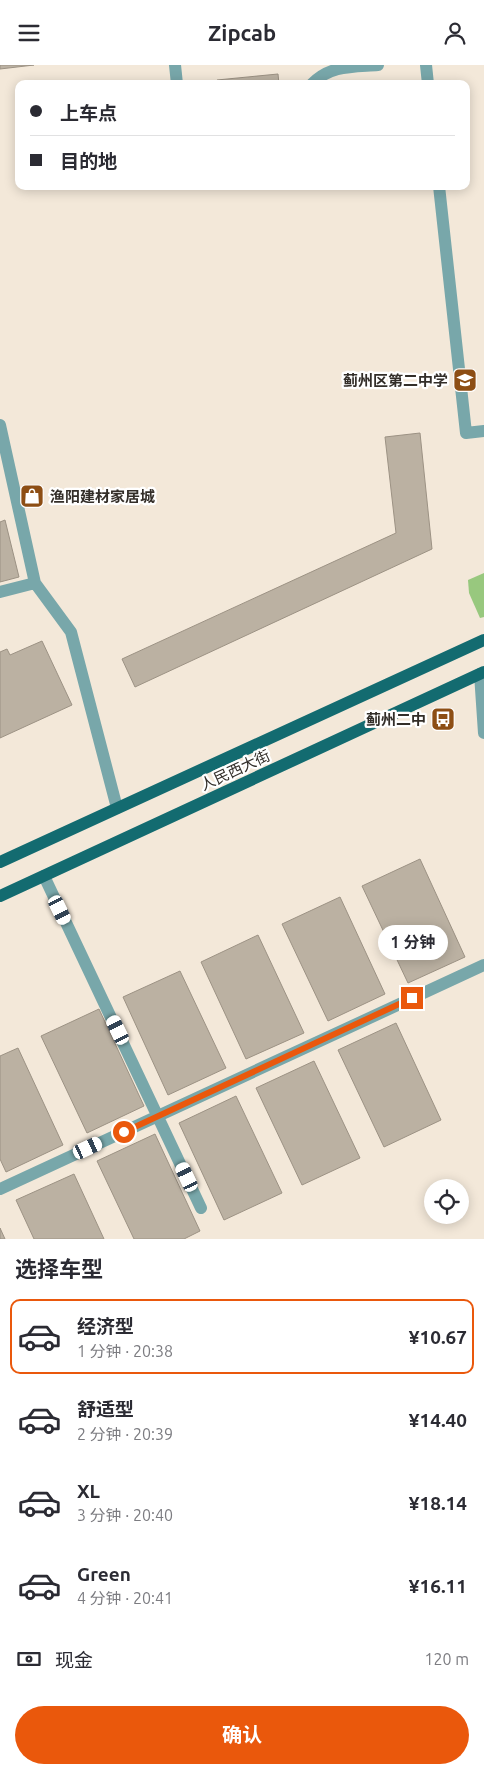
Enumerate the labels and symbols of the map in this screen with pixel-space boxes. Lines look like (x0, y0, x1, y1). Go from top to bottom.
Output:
school or university icon: 蓟州区第二中学 (452, 367, 478, 393)
place label: 蓟州区第二中学 (343, 372, 448, 389)
shop icon: 渔阳建材家居城 (19, 483, 45, 509)
place label: 渔阳建材家居城 (50, 488, 155, 505)
bus stop icon: 蓟州二中 (430, 706, 456, 732)
place label: 蓟州二中 (366, 711, 426, 728)
street label: 人民西大街 (197, 746, 273, 794)
car (46, 893, 73, 927)
callout: 1 分钟 (377, 925, 447, 961)
route end (401, 987, 423, 1009)
car (104, 1013, 131, 1047)
route start (113, 1121, 135, 1143)
car (71, 1135, 104, 1161)
car (173, 1160, 200, 1194)

